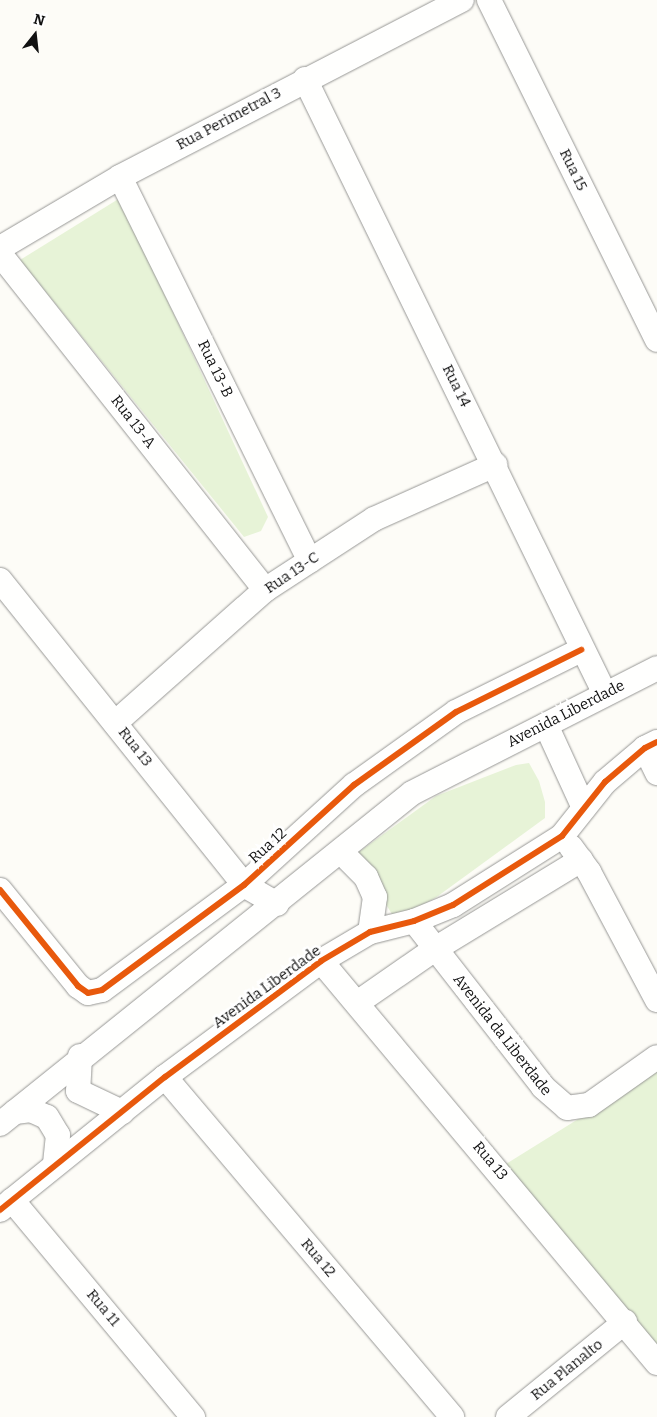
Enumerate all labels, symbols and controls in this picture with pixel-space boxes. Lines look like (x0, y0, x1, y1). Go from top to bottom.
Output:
north arrow (10, 10, 60, 60)
text: N (32, 10, 47, 30)
street label: Rua Perimetral 3 (174, 84, 284, 154)
street label: Rua 15 (555, 146, 591, 194)
street label: Rua 13-B (193, 338, 237, 400)
street label: Rua 14 (438, 362, 474, 410)
street label: Rua 13-A (107, 392, 159, 452)
street label: Rua 13-C (262, 548, 322, 598)
street label: Avenida Liberdade (504, 677, 628, 751)
street label: Rua 13 (114, 724, 156, 770)
street label: Rua 12 (245, 824, 291, 868)
street label: Avenida Liberdade (209, 942, 325, 1032)
street label: Avenida da Liberdade (449, 971, 555, 1099)
street label: Rua 13 (469, 1138, 511, 1184)
street label: Rua 12 (297, 1235, 339, 1281)
street label: Rua 11 (83, 1286, 123, 1330)
street label: Rua Planalto (528, 1336, 606, 1404)

